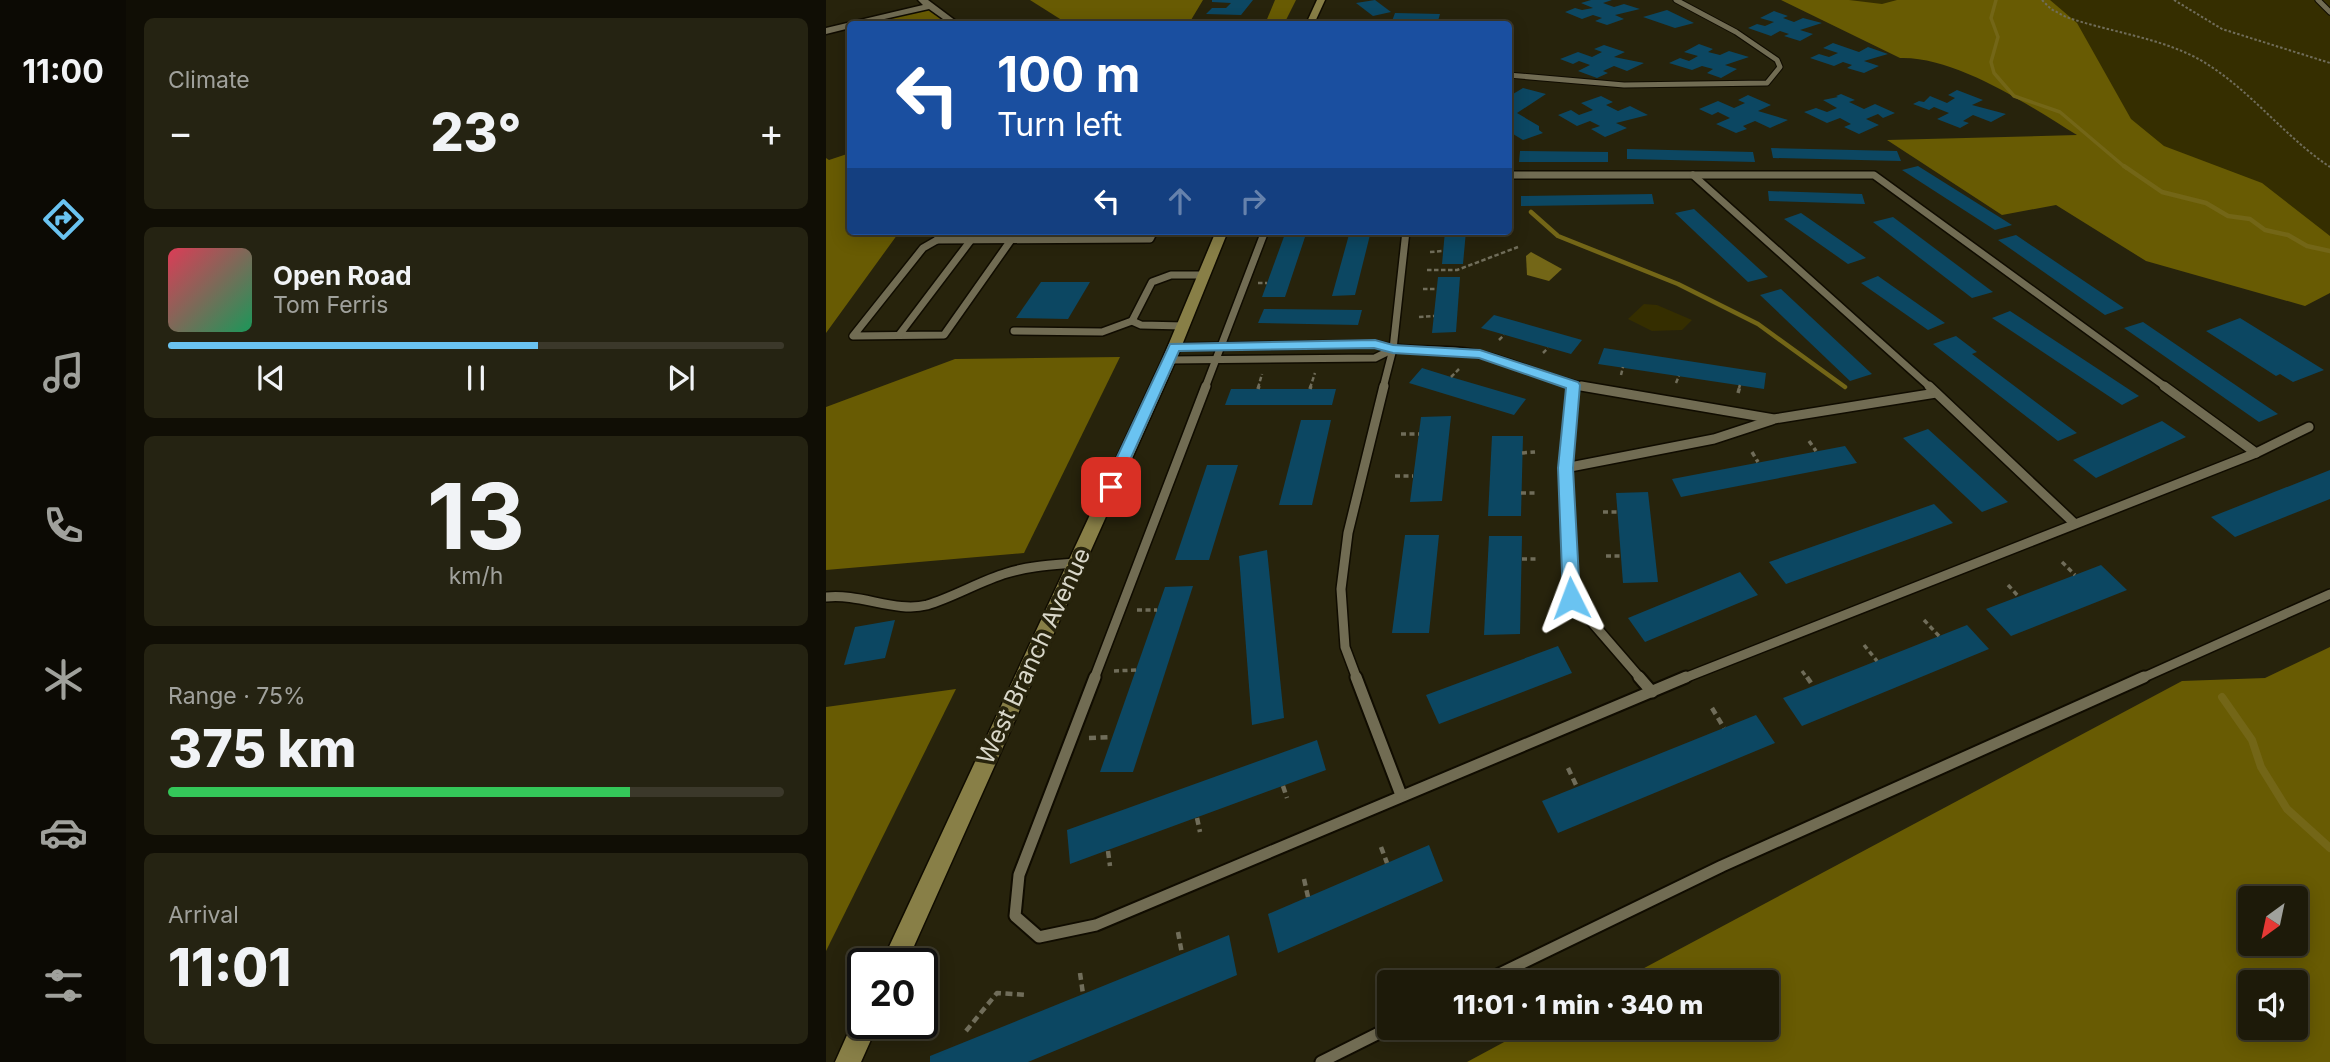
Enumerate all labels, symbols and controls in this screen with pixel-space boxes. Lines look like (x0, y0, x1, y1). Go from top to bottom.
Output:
text: 100 m (997, 45, 1141, 104)
icon: left (882, 49, 973, 140)
text: 11:00 (22, 52, 104, 91)
text: Climate (168, 66, 250, 94)
text: 23° (430, 101, 522, 164)
text: Turn left (997, 105, 1122, 144)
text: − (168, 109, 193, 155)
text: + (759, 109, 784, 155)
icon: left (1088, 182, 1126, 220)
icon: ahead (1161, 182, 1199, 220)
icon: right (1234, 182, 1272, 220)
icon: directions (39, 195, 88, 244)
text: Open Road (273, 260, 412, 291)
text: Tom Ferris (273, 291, 388, 319)
icon: music (39, 348, 88, 397)
icon: previous (252, 359, 290, 397)
icon: pause (457, 359, 495, 397)
icon: next (662, 359, 700, 397)
pin (1081, 457, 1141, 517)
text: 13 (427, 461, 525, 571)
icon: arrive (1092, 468, 1130, 506)
icon: phone (39, 501, 88, 550)
street label: West Branch Avenue (971, 543, 1096, 768)
position arrow (1534, 561, 1608, 635)
text: km/h (449, 562, 503, 590)
icon: climate (39, 655, 88, 704)
text: Range · 75% (168, 682, 306, 710)
text: 375 km (168, 717, 357, 780)
icon: car (39, 808, 88, 857)
north arrow (2238, 886, 2308, 956)
map controls (2238, 886, 2308, 1040)
text: Arrival (168, 901, 239, 929)
text: 11:01 (168, 936, 291, 999)
speed limit sign: 20 (847, 948, 938, 1039)
icon: filters (39, 961, 88, 1010)
button: sound (2238, 970, 2308, 1040)
text: 11:01 · 1 min · 340 m (1453, 989, 1703, 1020)

